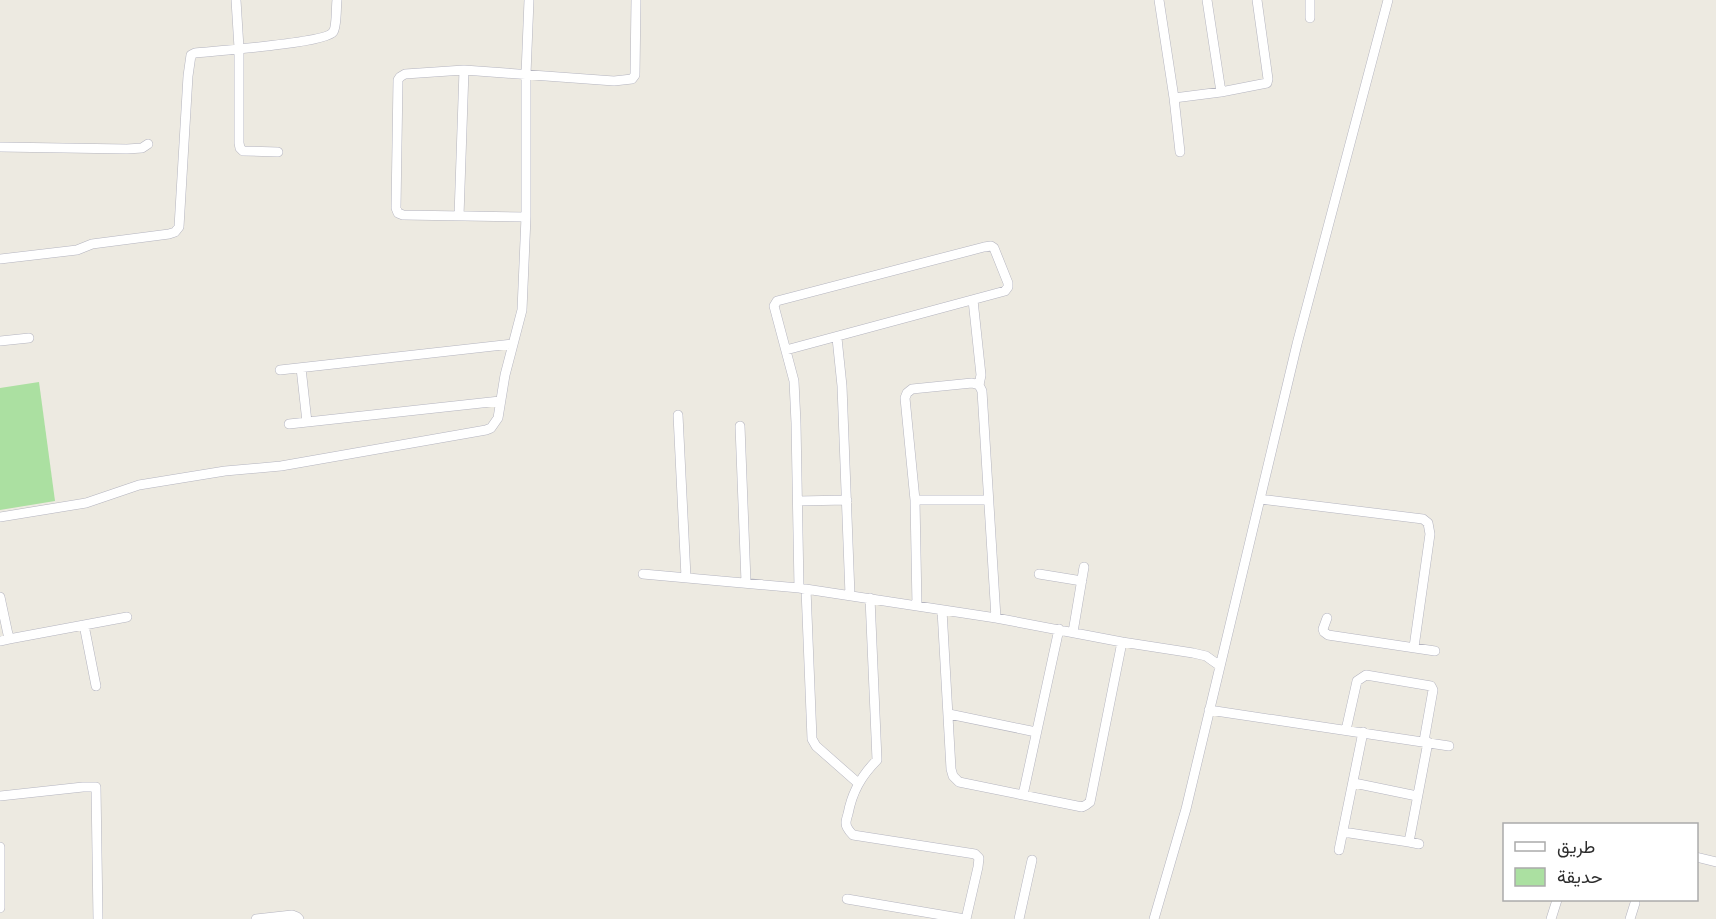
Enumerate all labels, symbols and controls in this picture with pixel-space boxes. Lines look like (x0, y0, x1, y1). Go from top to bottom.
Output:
legend (1503, 823, 1698, 901)
text: طريق (1557, 836, 1595, 858)
text: حديقة (1557, 866, 1603, 888)

